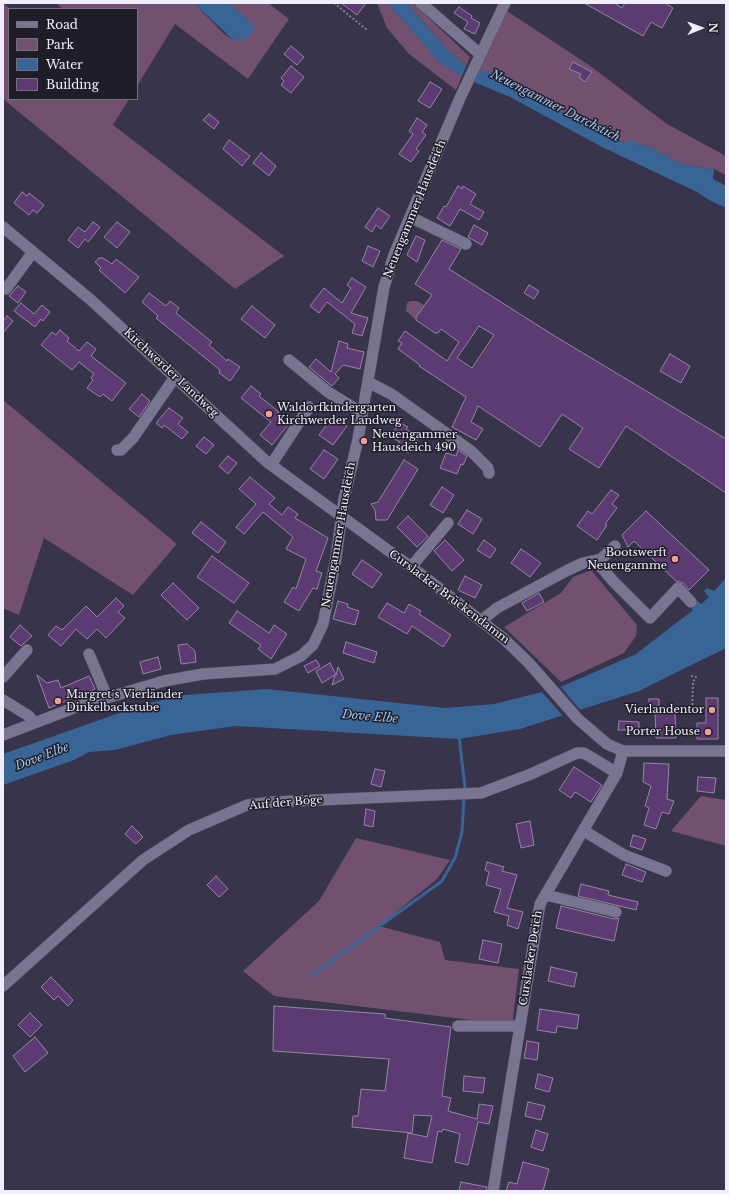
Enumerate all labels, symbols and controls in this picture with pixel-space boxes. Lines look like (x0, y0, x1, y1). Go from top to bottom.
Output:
legend (8, 8, 138, 100)
north arrow (681, 8, 721, 48)
text: Road (46, 17, 78, 32)
text: N (706, 22, 720, 33)
text: Park (46, 37, 74, 52)
text: Water (46, 57, 83, 72)
water label: Neuengammer Durchstich (488, 67, 622, 145)
text: Building (46, 77, 99, 92)
street label: Neuengammer Hausdeich (381, 138, 449, 280)
street label: Kirchwerder Landweg (121, 326, 221, 420)
place label: Waldorfkindergarten Kirchwerder Landweg (277, 401, 402, 427)
marker: Waldorfkindergarten Kirchwerder Landweg (264, 409, 274, 419)
place label: Neuengammer Hausdeich 490 (372, 428, 457, 454)
marker: Neuengammer Hausdeich 490 (359, 436, 369, 446)
street label: Neuengammer Hausdeich (320, 461, 358, 609)
place label: Bootswerft Neuengamme (587, 546, 667, 572)
street label: Curslacker Brückendamm (386, 547, 512, 647)
marker: Bootswerft Neuengamme (670, 554, 680, 564)
place label: Margret´s Vierländer Dinkelbackstube (66, 688, 183, 714)
marker: Margret´s Vierländer Dinkelbackstube (53, 696, 63, 706)
place label: Vierlandentor (625, 703, 704, 717)
marker: Vierlandentor (707, 705, 717, 715)
water label: Dove Elbe (341, 707, 399, 727)
place label: Porter House (626, 725, 700, 739)
marker: Porter House (703, 727, 713, 737)
water label: Dove Elbe (13, 740, 71, 774)
street label: Auf der Böge (249, 793, 323, 813)
street label: Curslacker Deich (517, 909, 545, 1007)

